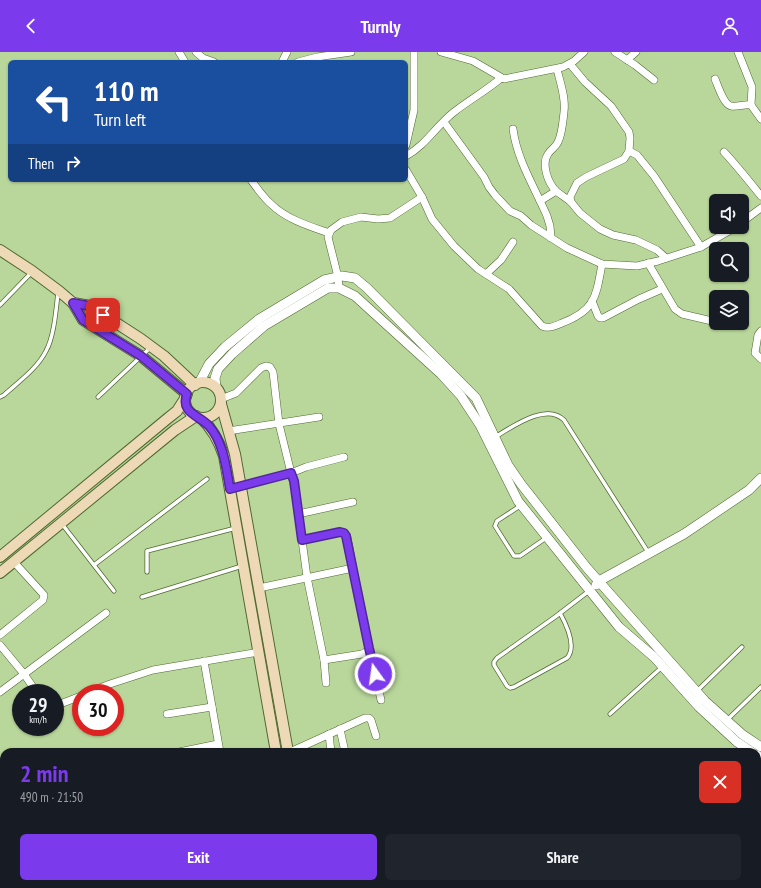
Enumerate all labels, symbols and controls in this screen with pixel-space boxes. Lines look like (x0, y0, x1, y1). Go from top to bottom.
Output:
icon: back (20, 15, 42, 37)
text: Turnly (361, 15, 400, 38)
icon: person (719, 15, 741, 37)
text: 110 m (94, 72, 158, 109)
icon: left (28, 76, 80, 128)
text: Turn left (94, 108, 146, 131)
icon: right (62, 152, 84, 174)
text: Then (28, 154, 54, 173)
map controls (709, 194, 749, 330)
button: sound (709, 194, 749, 234)
button: search (709, 242, 749, 282)
button: layers (709, 290, 749, 330)
pin (86, 298, 120, 332)
icon: arrive (92, 304, 114, 326)
position arrow (354, 653, 396, 695)
speed limit sign: 30 (72, 684, 124, 736)
text: 29 (28, 692, 48, 718)
text: km/h (29, 713, 47, 726)
text: 2 min (20, 758, 68, 789)
button: close (699, 761, 741, 803)
text: 490 m · 21:50 (20, 789, 83, 806)
button: Exit (20, 834, 377, 880)
button: Share (385, 834, 741, 880)

